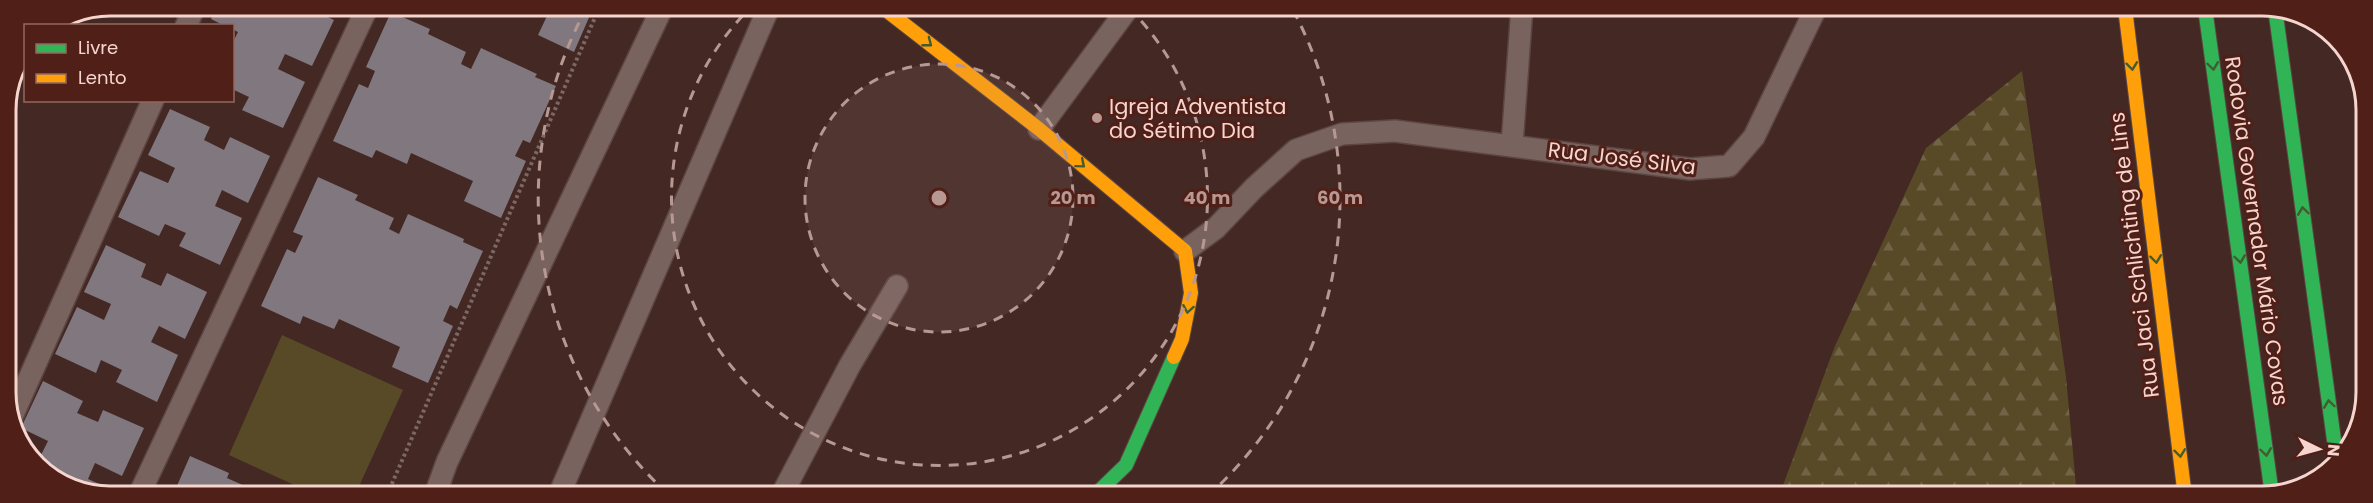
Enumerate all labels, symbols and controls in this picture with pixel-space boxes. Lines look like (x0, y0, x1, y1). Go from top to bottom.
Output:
legend (24, 24, 234, 102)
text: Livre (78, 35, 118, 60)
one-way arrow (921, 35, 932, 46)
street label: Rodovia Governador Mário Covas (2218, 54, 2296, 408)
one-way arrow (2126, 61, 2138, 70)
one-way arrow (2207, 61, 2219, 70)
text: Lento (78, 65, 127, 90)
place label: Igreja Adventista do Sétimo Dia (1109, 92, 1286, 145)
marker: Igreja Adventista do Sétimo Dia (1090, 111, 1104, 125)
street label: Rua Jaci Schlichting de Lins (2102, 111, 2166, 399)
street label: Rua José Silva (1546, 135, 1698, 181)
one-way arrow (1074, 157, 1085, 168)
text: 20 m (1051, 185, 1095, 210)
text: 40 m (1184, 185, 1230, 210)
text: 60 m (1317, 185, 1363, 210)
centre of rings (929, 188, 949, 208)
one-way arrow (2297, 206, 2309, 215)
one-way arrow (2233, 254, 2245, 264)
one-way arrow (2149, 255, 2162, 264)
one-way arrow (1182, 304, 1195, 314)
one-way arrow (2323, 399, 2336, 408)
north arrow (2289, 419, 2349, 479)
text: N (2321, 443, 2345, 457)
one-way arrow (2173, 448, 2186, 458)
one-way arrow (2260, 448, 2272, 457)

